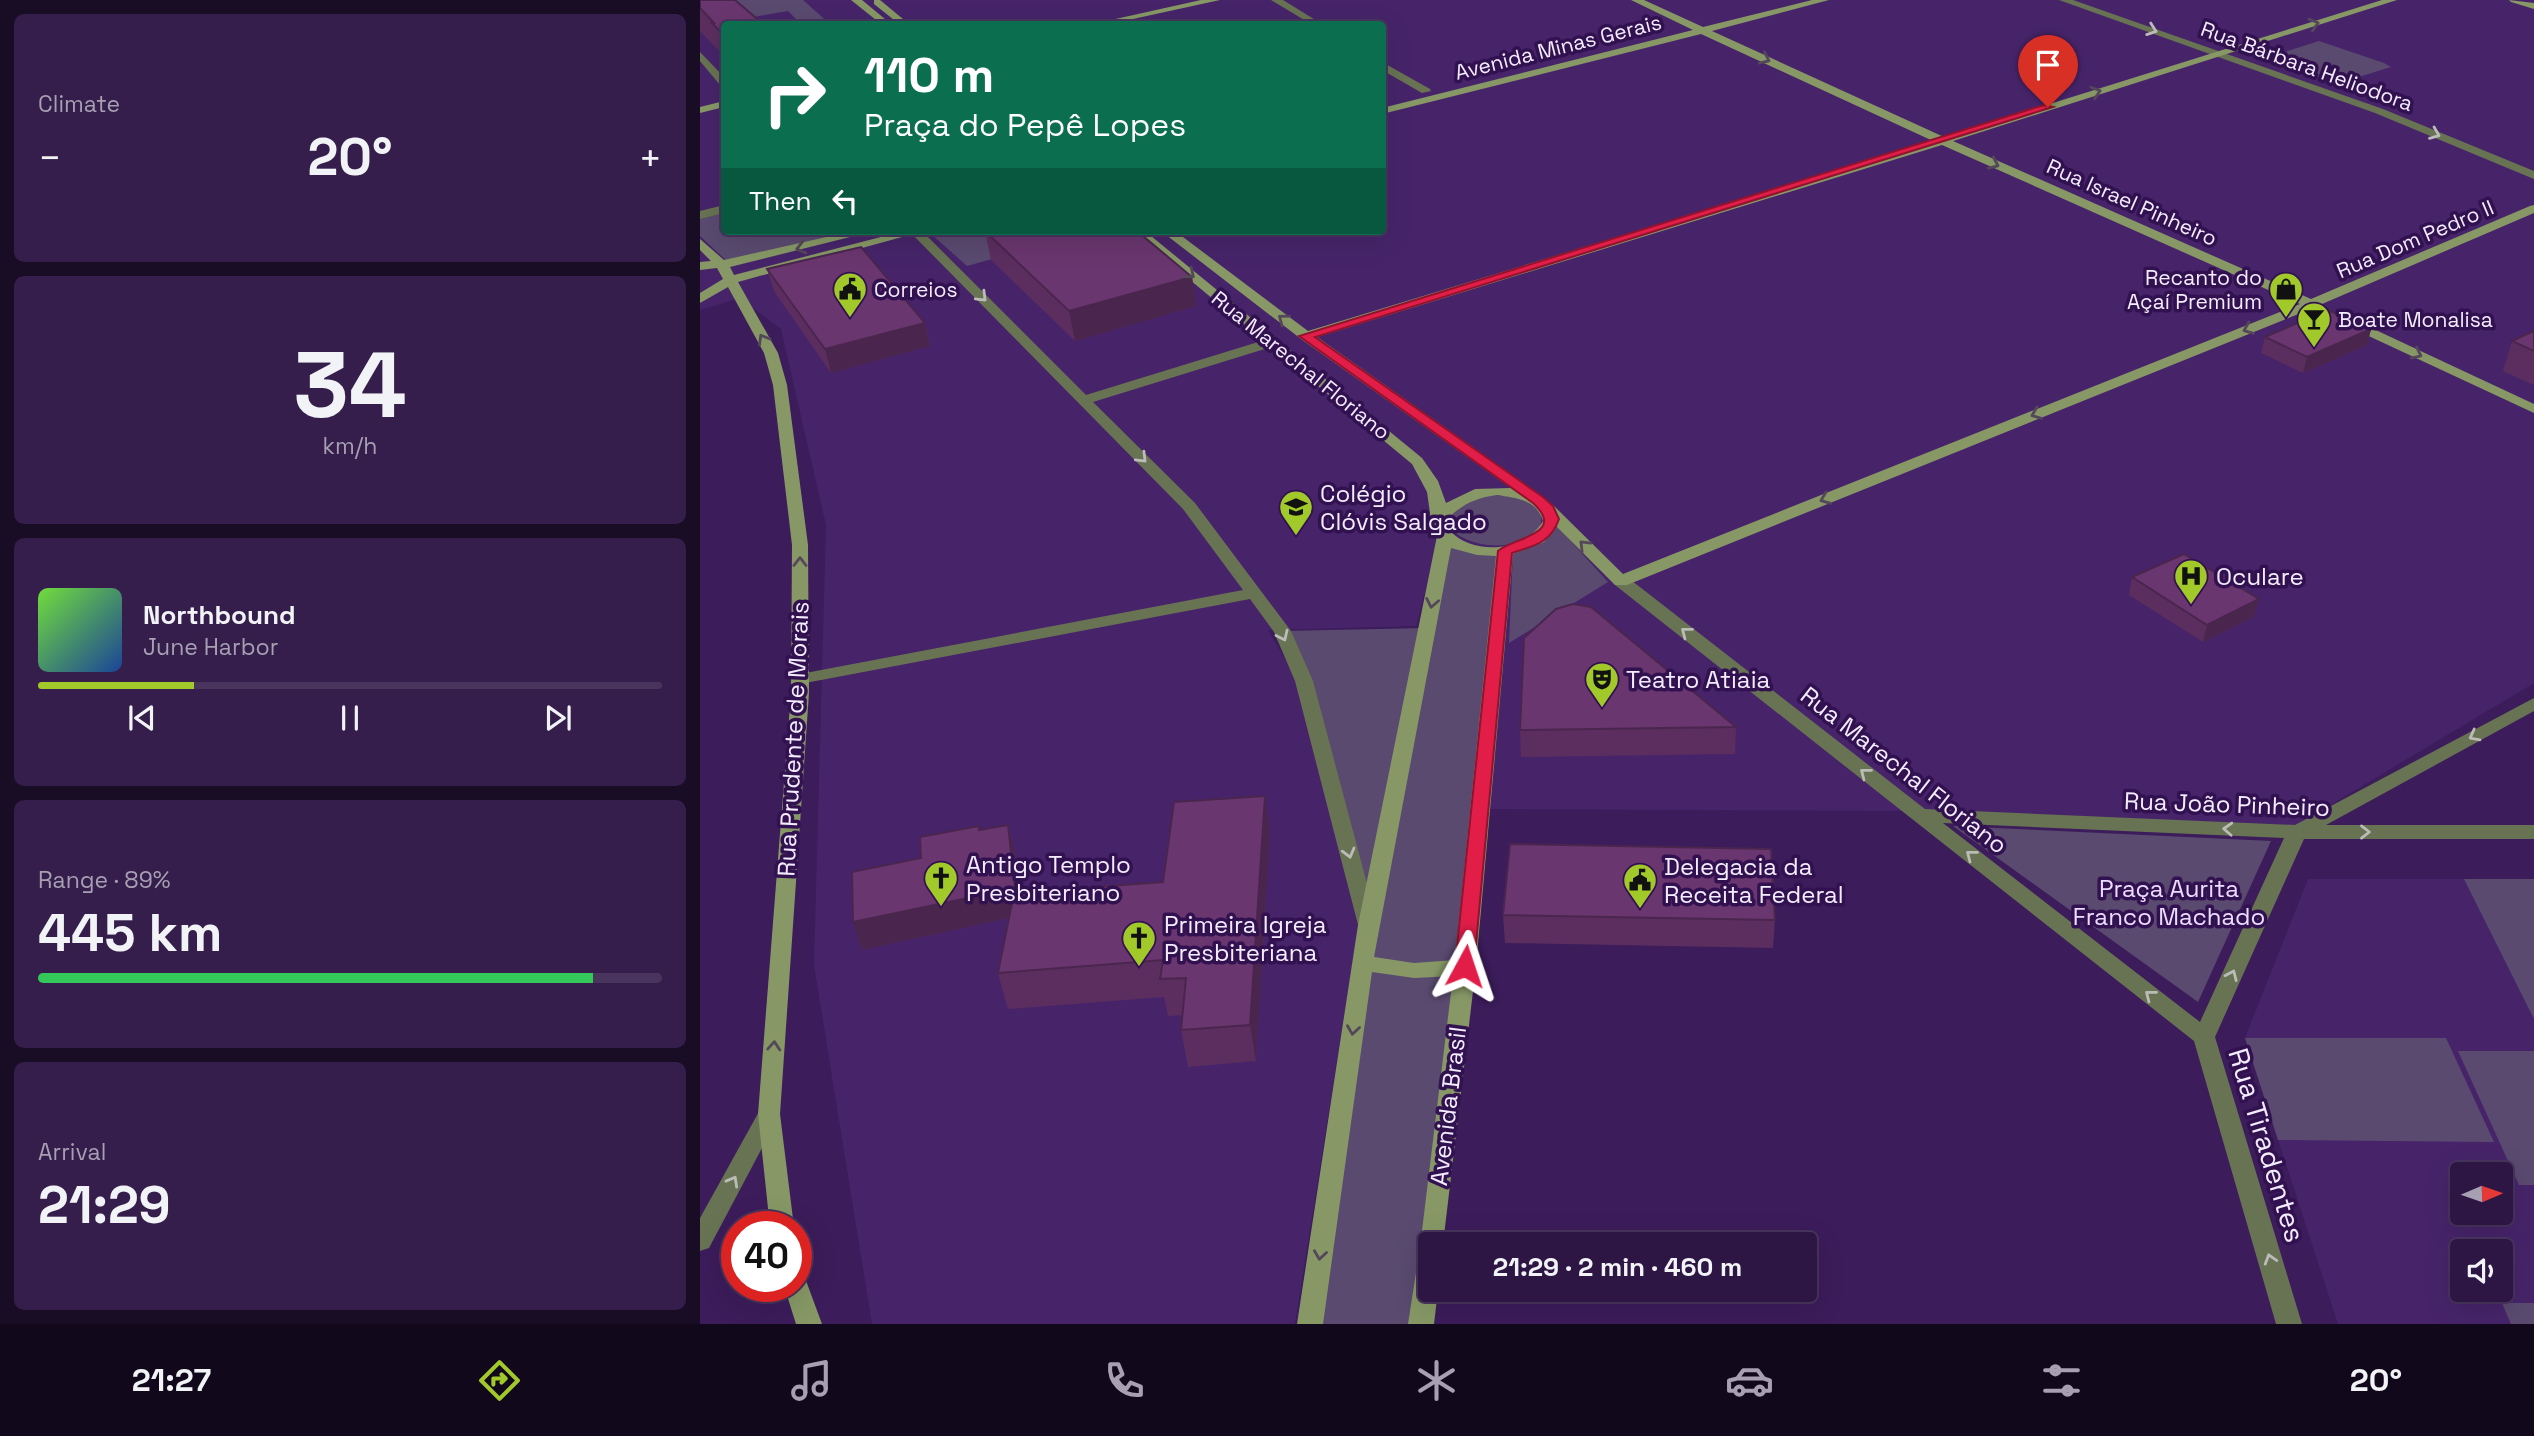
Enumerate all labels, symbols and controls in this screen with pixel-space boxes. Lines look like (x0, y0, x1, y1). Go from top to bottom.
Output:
street label: Avenida Minas Gerais (1452, 8, 1664, 86)
street label: Rua Bárbara Heliodora (2197, 15, 2417, 117)
one-way arrow (2307, 17, 2319, 32)
one-way arrow (2145, 22, 2158, 36)
pin (2018, 35, 2078, 107)
text: 110 m (864, 44, 994, 106)
icon: arrive (2029, 46, 2067, 84)
icon: right (749, 49, 840, 140)
one-way arrow (1758, 51, 1770, 65)
one-way arrow (2090, 86, 2102, 100)
text: Climate (38, 89, 120, 119)
text: Praça do Pepê Lopes (864, 105, 1186, 145)
text: 20° (307, 124, 393, 190)
one-way arrow (2427, 126, 2440, 140)
text: − (38, 134, 62, 182)
text: + (638, 134, 662, 182)
street label: Rua Israel Pinheiro (2043, 152, 2221, 252)
one-way arrow (1987, 156, 1999, 170)
icon: left (826, 182, 864, 220)
text: Then (749, 184, 812, 218)
street label: Rua Dom Pedro II (2332, 194, 2498, 284)
one-way arrow (795, 240, 807, 254)
place label: Recanto do Açaí Premium (2127, 264, 2262, 315)
one-way arrow (1182, 266, 1194, 279)
public building icon: Correios (831, 270, 869, 319)
shop icon: Recanto do Açaí Premium (2267, 270, 2305, 319)
place label: Correios (874, 276, 958, 303)
street label: Rua Marechal Floriano (1206, 285, 1396, 445)
one-way arrow (973, 289, 986, 302)
bar icon: Boate Monalisa (2295, 300, 2333, 349)
place label: Boate Monalisa (2338, 306, 2493, 333)
one-way arrow (1278, 314, 1291, 327)
one-way arrow (2242, 321, 2255, 335)
text: 34 (293, 327, 407, 444)
one-way arrow (758, 334, 771, 347)
one-way arrow (2410, 346, 2422, 360)
one-way arrow (2031, 405, 2043, 419)
text: km/h (323, 431, 377, 461)
one-way arrow (1134, 450, 1147, 463)
place label: Colégio Clóvis Salgado (1320, 478, 1487, 537)
school or university icon: Colégio Clóvis Salgado (1277, 488, 1315, 537)
one-way arrow (1820, 490, 1832, 504)
one-way arrow (1580, 541, 1592, 553)
one-way arrow (792, 556, 808, 567)
hospital icon: Oculare (2172, 557, 2210, 606)
place label: Oculare (2216, 561, 2304, 592)
one-way arrow (1425, 597, 1440, 609)
text: Northbound (143, 598, 296, 632)
street label: Rua Prudente de Morais (770, 601, 816, 877)
one-way arrow (1681, 628, 1694, 641)
one-way arrow (1275, 629, 1289, 641)
text: June Harbor (143, 632, 278, 662)
theatre icon: Teatro Atiaia (1583, 660, 1621, 709)
place label: Teatro Atiaia (1626, 664, 1771, 695)
street label: Rua Marechal Floriano (1794, 680, 2014, 860)
icon: previous (123, 699, 161, 737)
icon: pause (331, 699, 369, 737)
icon: next (539, 699, 577, 737)
one-way arrow (2469, 728, 2481, 741)
one-way arrow (1860, 768, 1873, 781)
street label: Rua João Pinheiro (2124, 785, 2330, 823)
one-way arrow (2223, 822, 2234, 837)
one-way arrow (2360, 824, 2371, 840)
one-way arrow (1341, 847, 1355, 859)
place label: Antigo Templo Presbiteriano (966, 849, 1131, 908)
place label: Delegacia da Receita Federal (1664, 851, 1844, 910)
one-way arrow (1966, 851, 1978, 864)
church icon: Antigo Templo Presbiteriano (922, 859, 960, 908)
public building icon: Delegacia da Receita Federal (1621, 861, 1659, 910)
text: Range · 89% (38, 865, 171, 895)
park label: Praça Aurita Franco Machado (2073, 873, 2265, 932)
text: 445 km (38, 900, 222, 966)
place label: Primeira Igreja Presbiteriana (1164, 909, 1327, 968)
church icon: Primeira Igreja Presbiteriana (1120, 919, 1158, 968)
position arrow (1428, 929, 1502, 1003)
one-way arrow (2224, 970, 2238, 982)
one-way arrow (2145, 991, 2158, 1004)
one-way arrow (1346, 1024, 1361, 1035)
street label: Avenida Brasil (1423, 1025, 1473, 1187)
one-way arrow (766, 1040, 781, 1051)
street label: Rua Tiradentes (2220, 1043, 2314, 1247)
text: Arrival (38, 1137, 106, 1167)
north arrow (2450, 1162, 2513, 1225)
map controls (2450, 1162, 2513, 1302)
text: 21:29 (38, 1172, 171, 1238)
one-way arrow (724, 1176, 738, 1188)
speed limit sign: 40 (721, 1211, 812, 1302)
button: sound (2450, 1239, 2513, 1302)
one-way arrow (1313, 1249, 1328, 1261)
text: 21:29 · 2 min · 460 m (1493, 1250, 1742, 1284)
one-way arrow (2263, 1253, 2278, 1265)
icon: directions (475, 1356, 524, 1405)
icon: music (787, 1356, 836, 1405)
icon: phone (1100, 1356, 1149, 1405)
icon: climate (1412, 1356, 1461, 1405)
icon: car (1725, 1356, 1774, 1405)
icon: filters (2037, 1356, 2086, 1405)
text: 21:27 (132, 1360, 211, 1400)
text: 20° (2350, 1360, 2402, 1400)

